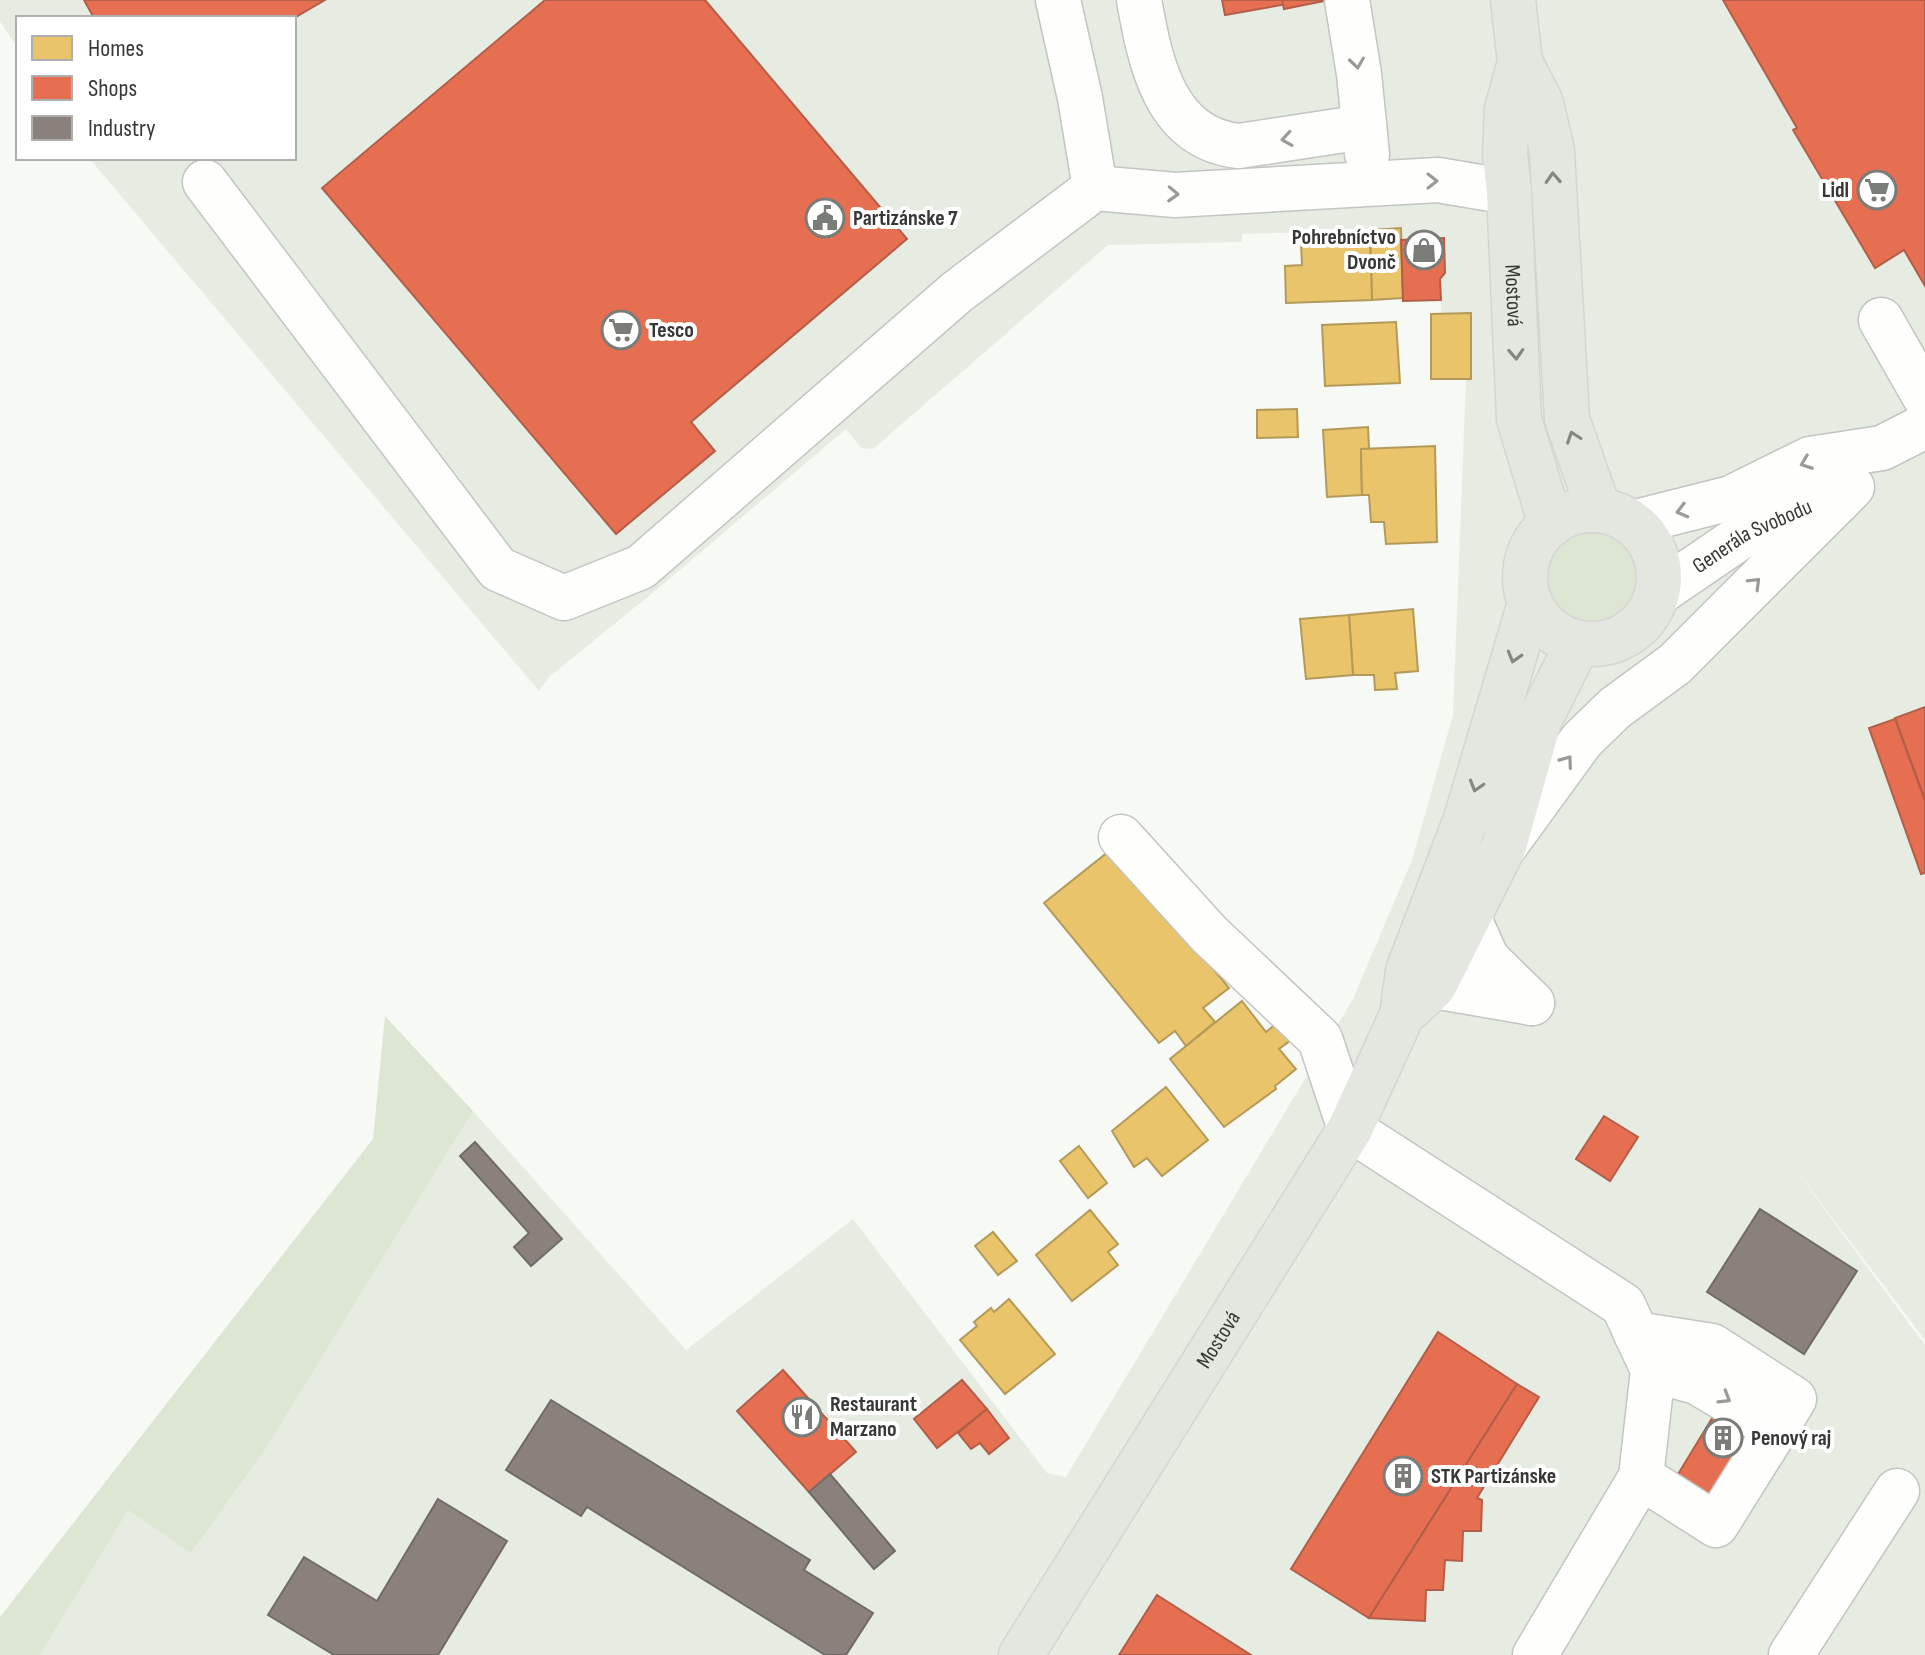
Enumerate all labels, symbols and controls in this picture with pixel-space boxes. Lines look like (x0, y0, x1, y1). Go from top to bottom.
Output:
legend (16, 16, 296, 160)
text: Homes (88, 34, 144, 63)
one-way arrow (1348, 56, 1365, 70)
text: Shops (88, 74, 137, 103)
text: Industry (88, 114, 155, 143)
one-way arrow (1280, 129, 1294, 146)
supermarket icon: Lidl (1856, 169, 1898, 211)
one-way arrow (1545, 171, 1562, 184)
one-way arrow (1426, 172, 1439, 190)
place label: Lidl (1822, 177, 1849, 204)
one-way arrow (1167, 185, 1180, 202)
public building icon: Partizánske 7 (804, 197, 846, 239)
place label: Partizánske 7 (853, 205, 958, 232)
place label: Pohrebníctvo Dvonč (1292, 224, 1396, 276)
shop icon: Pohrebníctvo Dvonč (1403, 229, 1445, 271)
street label: Mostová (1499, 264, 1528, 327)
supermarket icon: Tesco (600, 309, 642, 351)
place label: Tesco (649, 317, 694, 344)
one-way arrow (1508, 348, 1525, 361)
one-way arrow (1567, 431, 1583, 445)
one-way arrow (1800, 453, 1814, 470)
street label: Generála Svobodu (1687, 493, 1816, 579)
one-way arrow (1675, 501, 1689, 518)
one-way arrow (1746, 578, 1760, 592)
one-way arrow (1507, 650, 1524, 663)
one-way arrow (1557, 755, 1571, 770)
one-way arrow (1469, 778, 1485, 792)
street label: Mostová (1190, 1306, 1246, 1373)
one-way arrow (1716, 1388, 1731, 1404)
place label: Restaurant Marzano (830, 1391, 917, 1443)
restaurant icon: Restaurant Marzano (781, 1396, 823, 1438)
building icon: Penový raj (1702, 1417, 1744, 1459)
place label: Penový raj (1751, 1425, 1831, 1452)
building icon: STK Partizánske (1382, 1455, 1424, 1497)
place label: STK Partizánske (1431, 1463, 1556, 1490)

